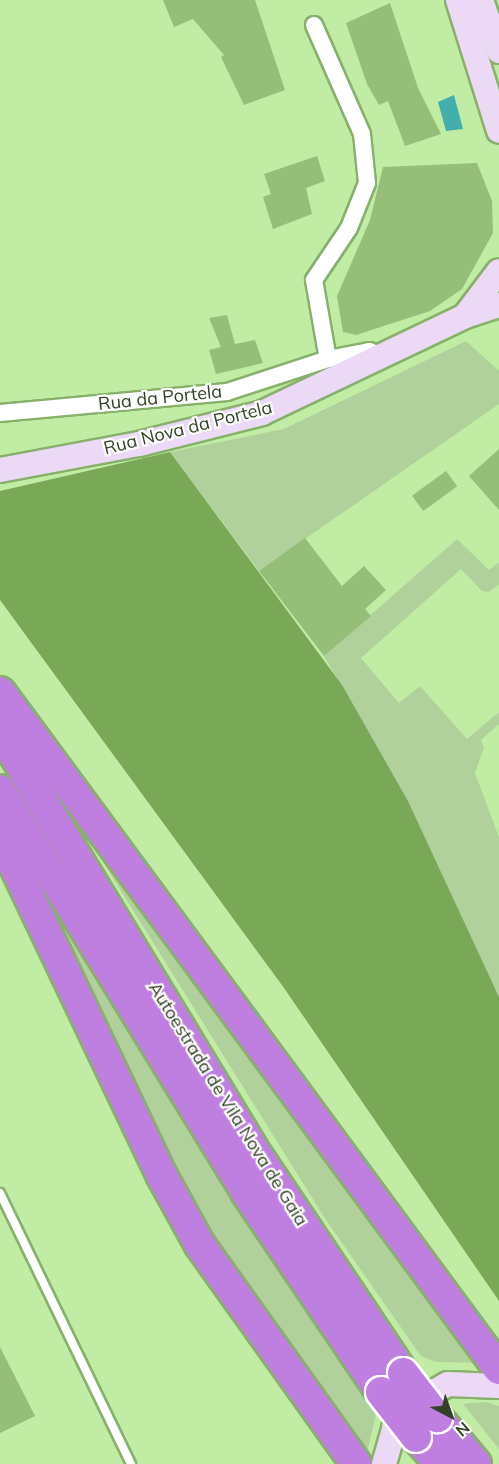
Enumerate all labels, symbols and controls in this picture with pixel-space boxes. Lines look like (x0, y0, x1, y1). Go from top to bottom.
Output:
street label: Rua da Portela (97, 381, 223, 415)
street label: Rua Nova da Portela (102, 397, 274, 459)
street label: Autoestrada de Vila Nova de Gaia (144, 978, 312, 1230)
north arrow (421, 1386, 481, 1446)
text: N (452, 1418, 474, 1441)

